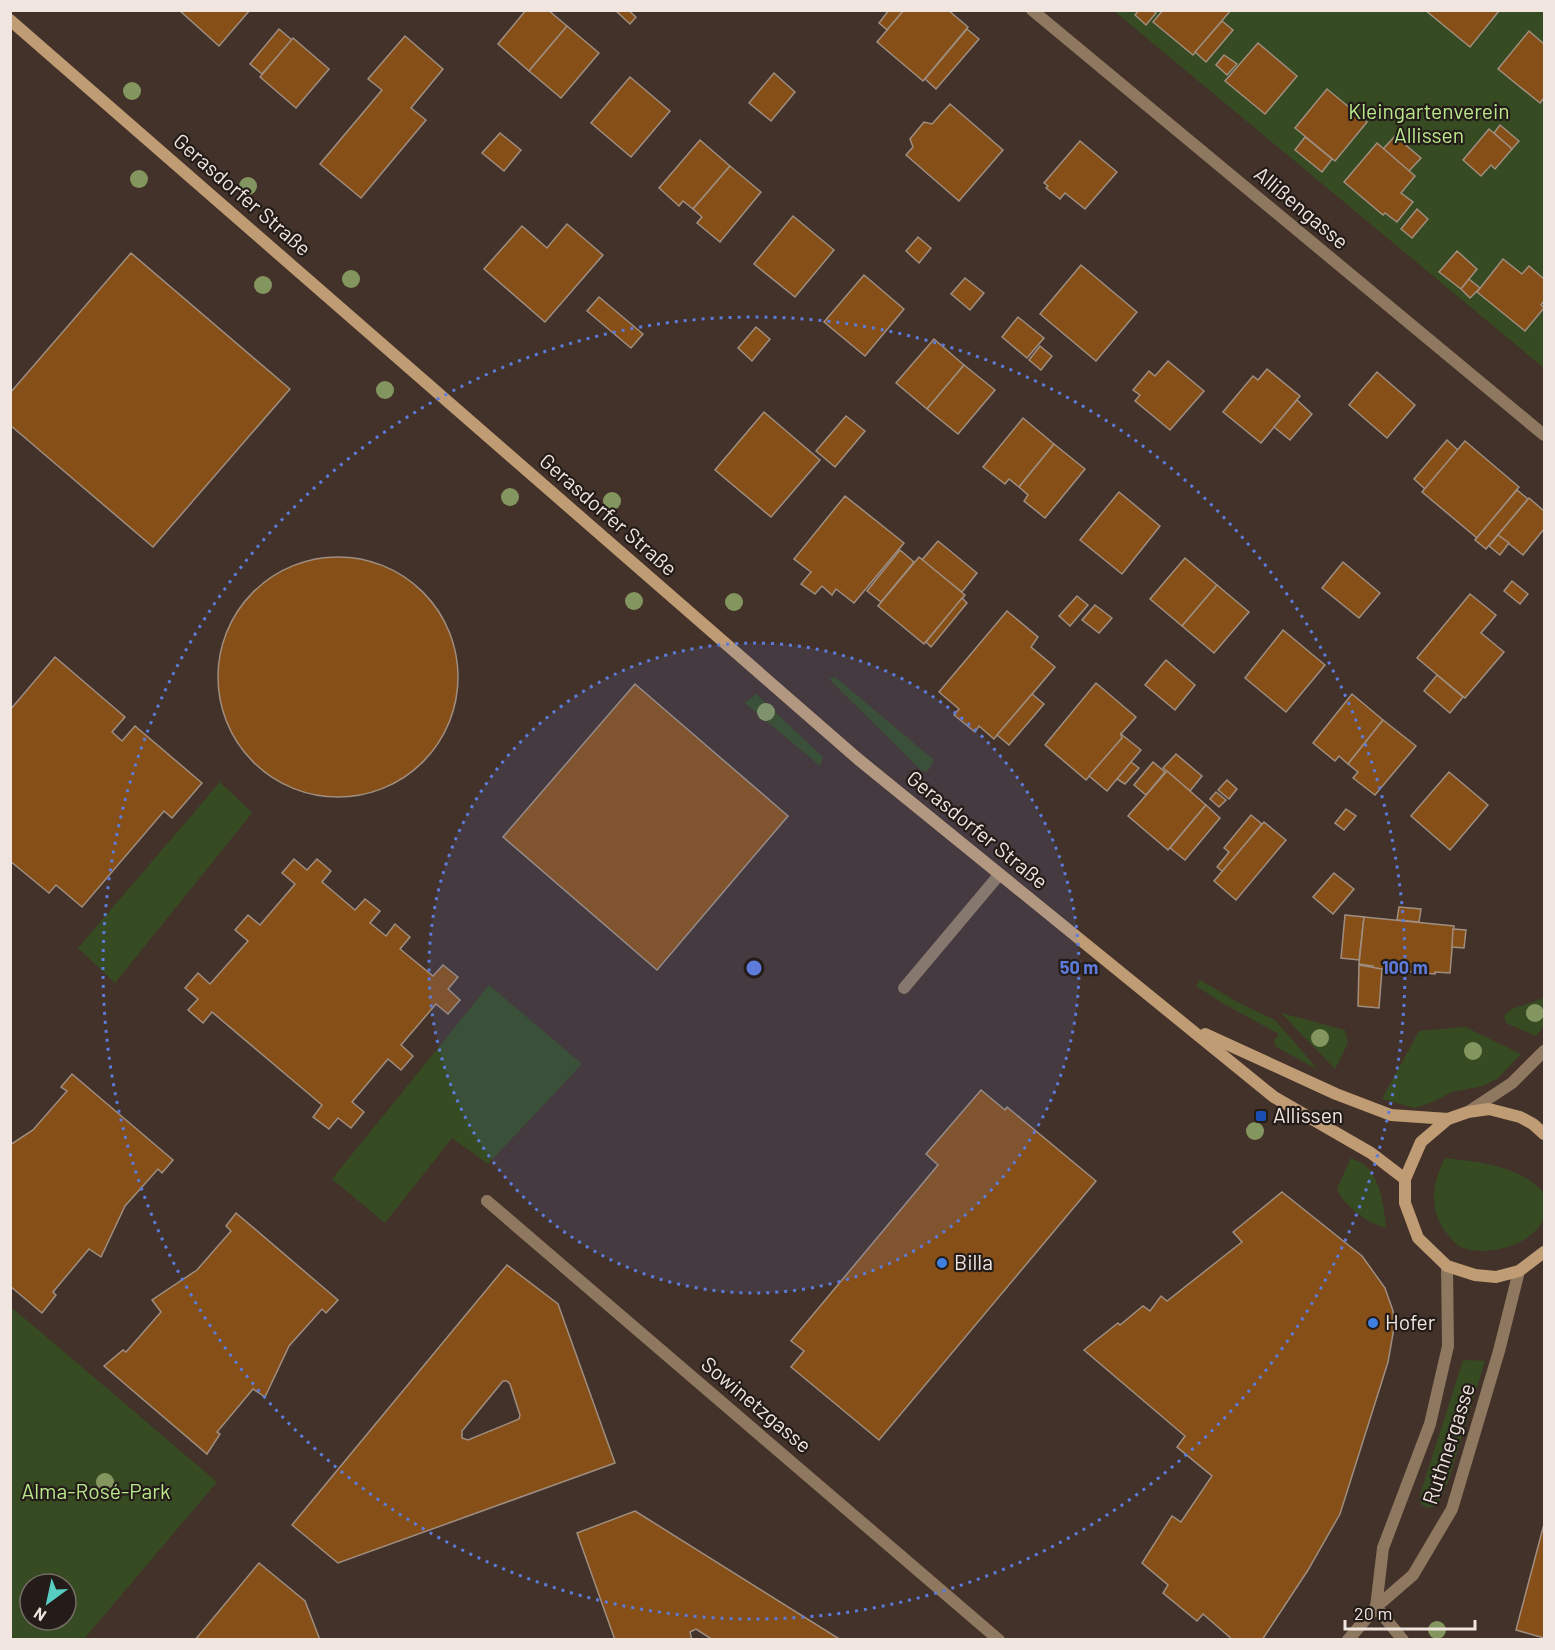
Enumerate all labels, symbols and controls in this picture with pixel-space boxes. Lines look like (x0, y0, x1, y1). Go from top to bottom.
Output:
park label: Kleingartenverein Allissen (1348, 98, 1510, 147)
street label: Gerasdorfer Straße (169, 127, 317, 260)
street label: Allißengasse (1250, 160, 1354, 253)
street label: Gerasdorfer Straße (535, 447, 683, 580)
street label: Gerasdorfer Straße (902, 764, 1053, 893)
text: 50 m (1060, 956, 1098, 978)
text: 100 m (1382, 956, 1428, 978)
centre of rings (744, 958, 764, 978)
place label: Allissen (1273, 1102, 1343, 1127)
marker: Allissen (1254, 1109, 1268, 1123)
place label: Billa (954, 1249, 993, 1274)
marker: Billa (935, 1256, 949, 1270)
place label: Hofer (1385, 1309, 1436, 1334)
marker: Hofer (1366, 1316, 1380, 1330)
street label: Sowinetzgasse (697, 1351, 817, 1457)
street label: Ruthnergasse (1416, 1380, 1479, 1507)
park label: Alma-Rosé-Park (21, 1478, 171, 1503)
north arrow (18, 1572, 78, 1632)
scale bar (1345, 1593, 1476, 1631)
text: 20 m (1354, 1602, 1392, 1624)
text: N (30, 1604, 49, 1626)

